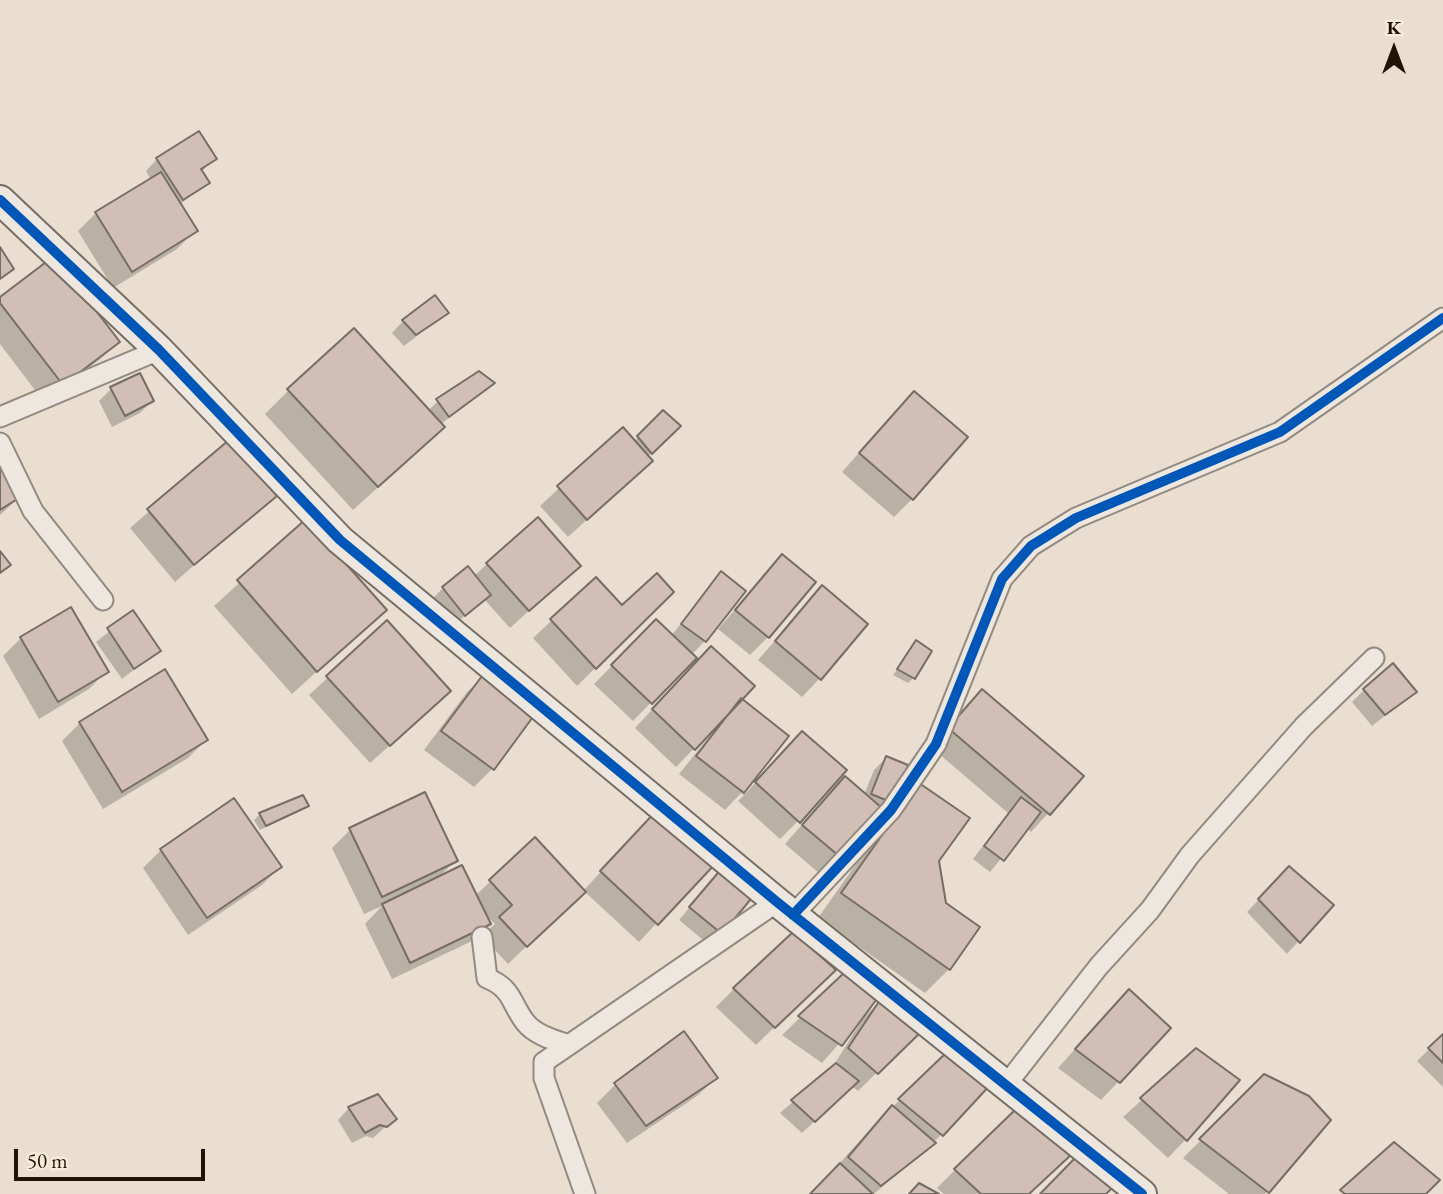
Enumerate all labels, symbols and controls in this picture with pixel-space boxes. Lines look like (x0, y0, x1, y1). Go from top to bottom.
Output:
north arrow (1359, 14, 1429, 84)
text: K (1387, 15, 1401, 40)
scale bar (18, 1134, 208, 1178)
text: 50 m (27, 1147, 68, 1174)

